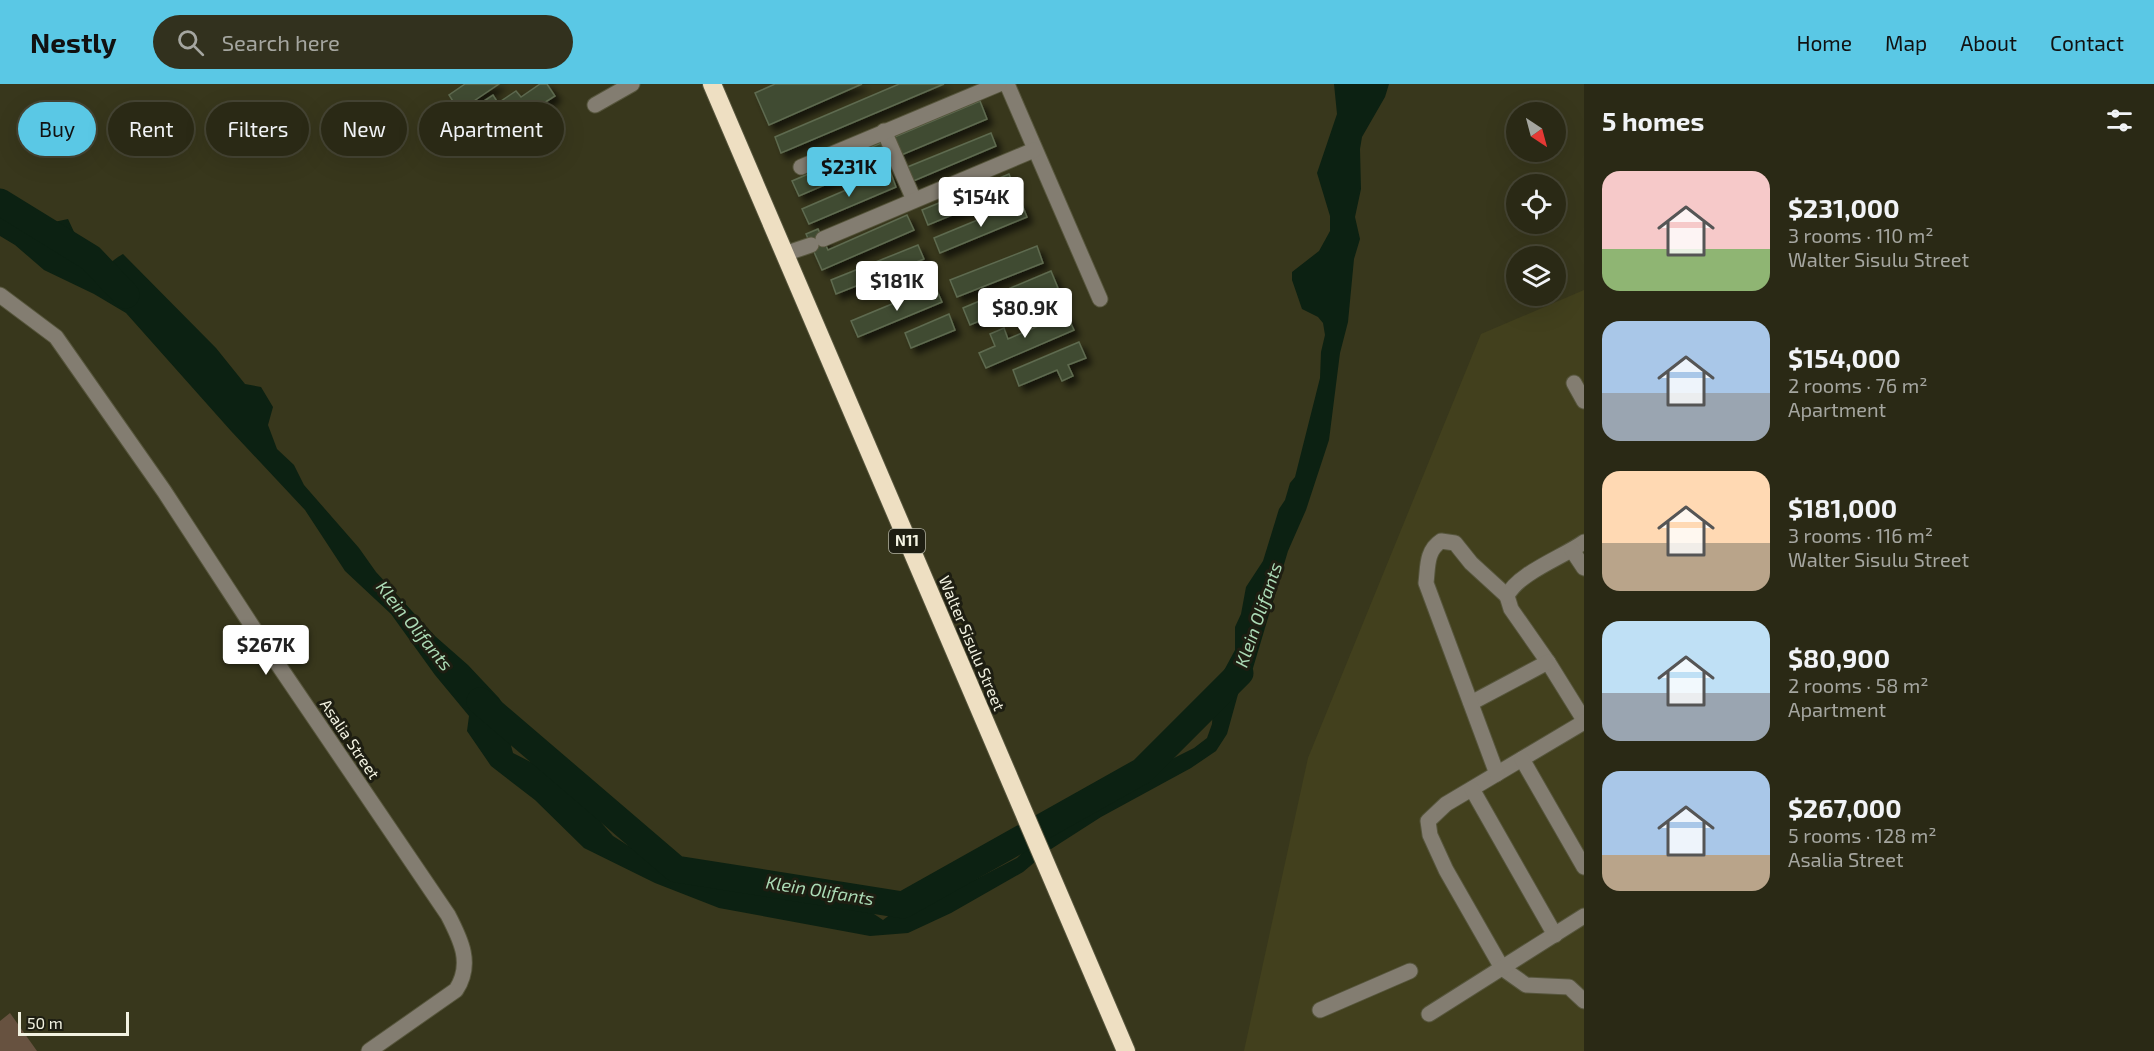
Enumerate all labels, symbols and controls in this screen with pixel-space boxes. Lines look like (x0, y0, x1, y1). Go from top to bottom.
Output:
search box (153, 15, 573, 69)
text: Nestly (30, 25, 117, 59)
icon: search (174, 26, 207, 59)
text: Search here (222, 29, 340, 55)
text: Home (1796, 30, 1852, 55)
text: Map (1885, 30, 1927, 55)
text: About (1960, 30, 2017, 55)
text: Contact (2050, 30, 2124, 55)
chip: Buy (18, 102, 96, 156)
chip: Rent (108, 102, 194, 156)
chip: Filters (206, 102, 309, 156)
chip: New (321, 102, 407, 156)
chip: Apartment (419, 102, 564, 156)
north arrow (1506, 102, 1566, 162)
map controls (1506, 102, 1566, 306)
icon: filters (2103, 104, 2136, 137)
text: 5 homes (1602, 105, 1704, 136)
pin: $231K (807, 147, 891, 198)
text: $231K (821, 154, 877, 178)
button: locate (1506, 174, 1566, 234)
pin: $154K (939, 177, 1023, 228)
text: $154K (953, 184, 1009, 208)
text: $231,000 (1788, 192, 1900, 223)
icon: home (1650, 195, 1722, 267)
text: 3 rooms · 110 m² (1788, 223, 1934, 247)
button: layers (1506, 246, 1566, 306)
text: Walter Sisulu Street (1788, 247, 1969, 271)
pin: $181K (855, 261, 939, 312)
text: $181K (870, 268, 924, 292)
pin: $80.9K (976, 288, 1074, 339)
text: $80.9K (992, 295, 1058, 319)
text: $154,000 (1788, 342, 1901, 373)
icon: home (1650, 345, 1722, 417)
text: 2 rooms · 76 m² (1788, 373, 1927, 397)
text: Apartment (1788, 397, 1886, 421)
text: $181,000 (1788, 492, 1897, 523)
icon: home (1650, 495, 1722, 567)
text: 3 rooms · 116 m² (1788, 523, 1933, 547)
road number: N11 (889, 529, 925, 553)
text: Walter Sisulu Street (1788, 547, 1969, 571)
water label: Klein Olifants (1230, 559, 1286, 670)
street label: Walter Sisulu Street (935, 572, 1010, 713)
water label: Klein Olifants (372, 576, 458, 675)
pin: $267K (224, 625, 308, 676)
text: $267K (237, 632, 295, 656)
text: $80,900 (1788, 642, 1890, 673)
icon: home (1650, 645, 1722, 717)
text: 2 rooms · 58 m² (1788, 673, 1929, 697)
street label: Asalia Street (317, 695, 384, 782)
text: Apartment (1788, 697, 1886, 721)
text: $267,000 (1788, 792, 1902, 823)
icon: home (1650, 795, 1722, 867)
text: 5 rooms · 128 m² (1788, 823, 1937, 847)
text: Asalia Street (1788, 847, 1904, 871)
water label: Klein Olifants (764, 871, 876, 909)
scale bar (18, 1009, 129, 1036)
text: 50 m (27, 1013, 63, 1032)

